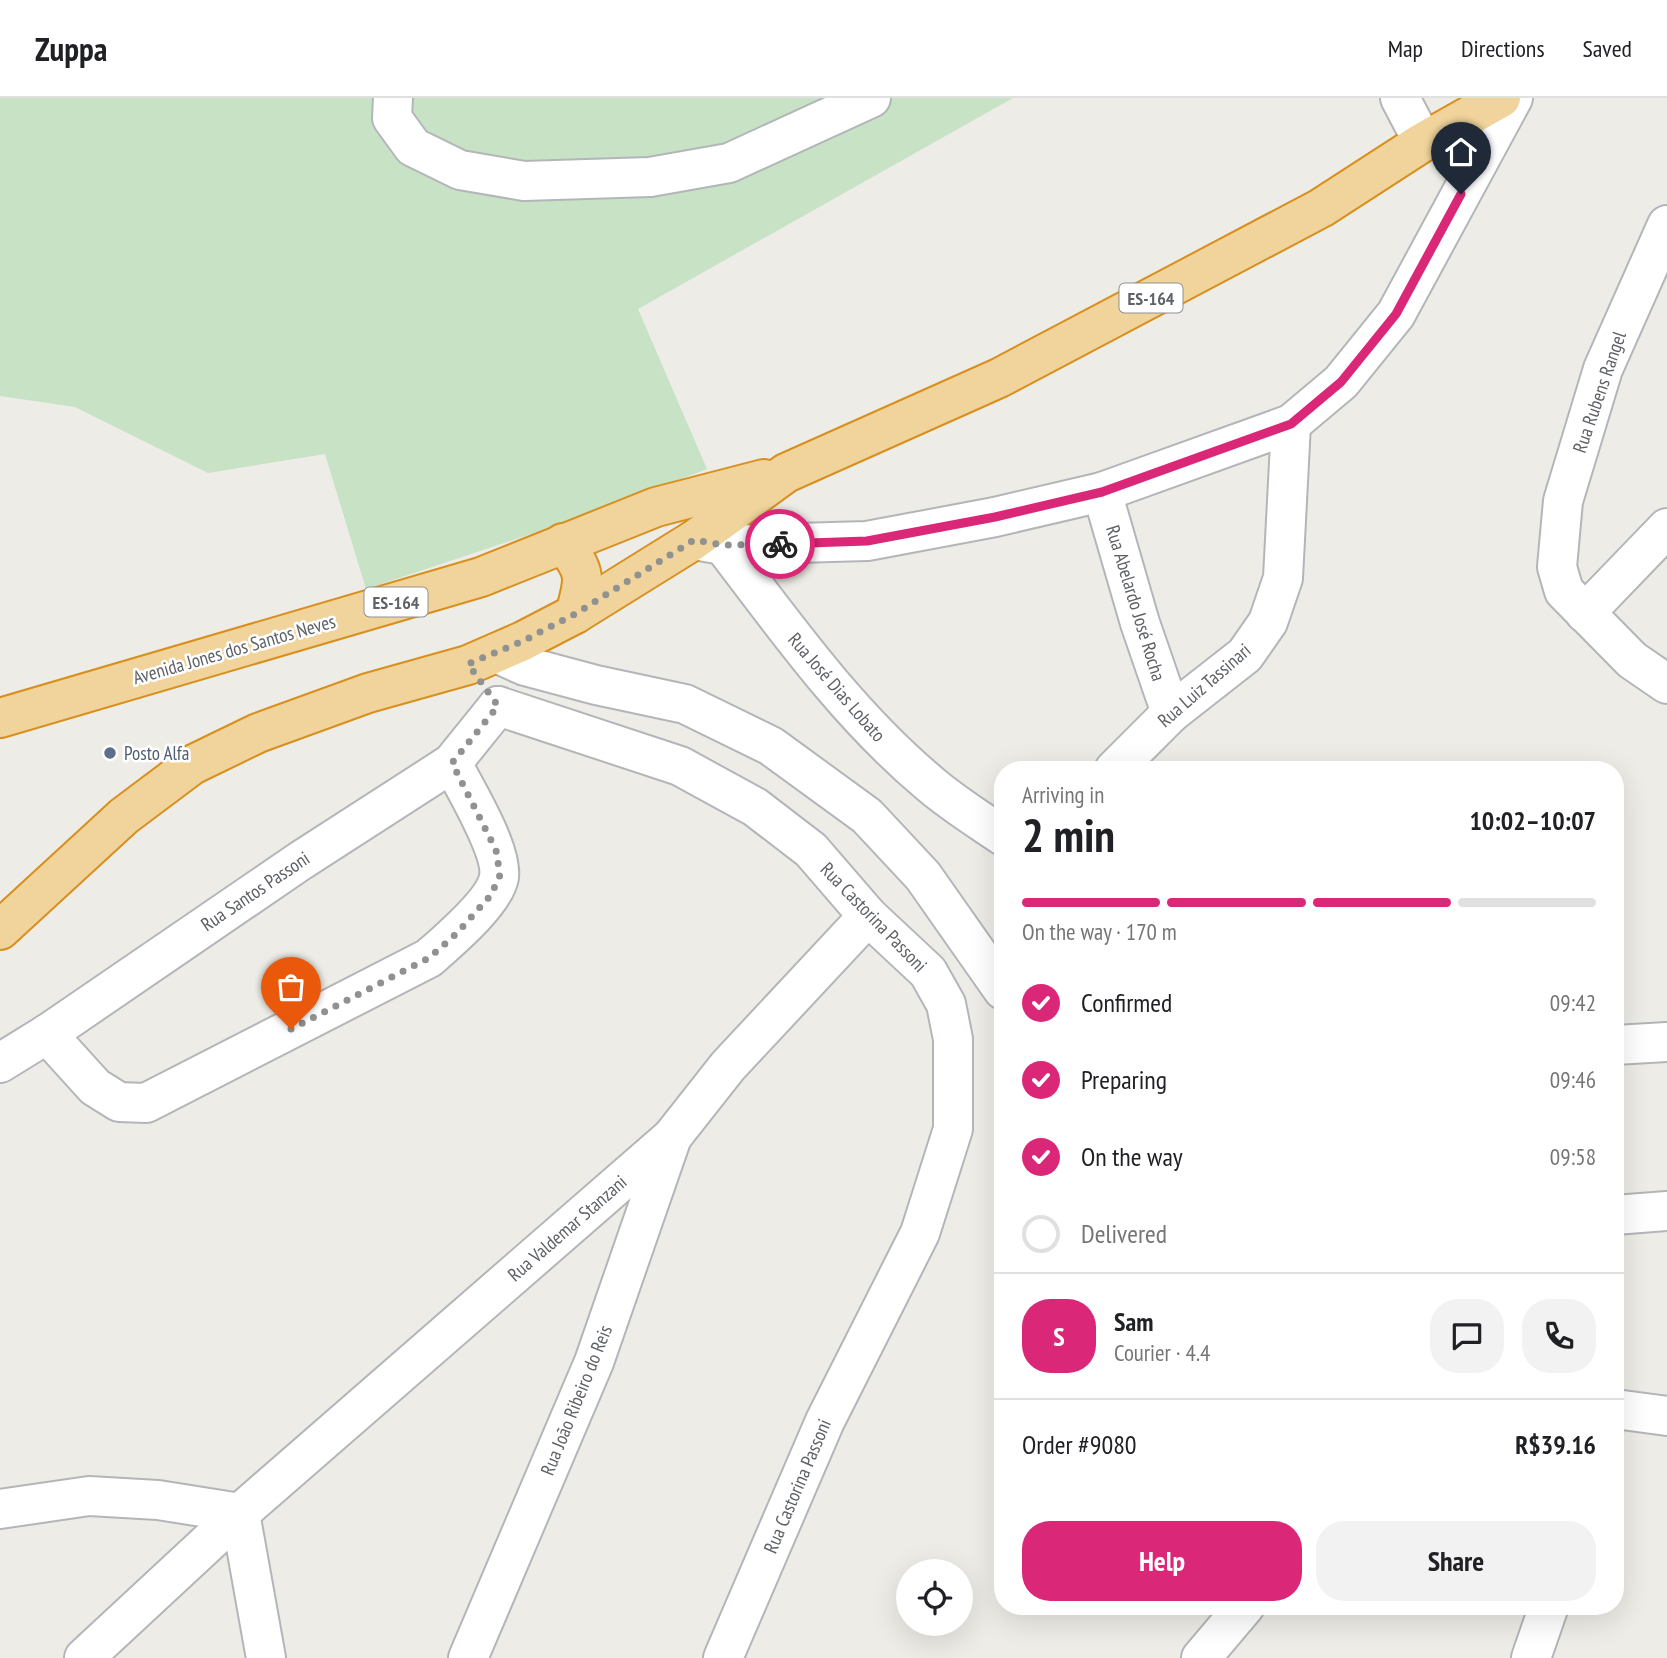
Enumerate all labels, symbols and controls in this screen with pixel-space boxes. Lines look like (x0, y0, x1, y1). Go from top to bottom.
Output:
text: Zuppa (35, 27, 107, 70)
text: Map (1388, 33, 1423, 64)
text: Directions (1461, 33, 1545, 64)
text: Saved (1583, 33, 1632, 64)
pin (1431, 122, 1491, 194)
icon: home (1442, 133, 1480, 171)
road number: ES-164 (1120, 284, 1182, 313)
street label: Rua Rubens Rangel (1567, 328, 1631, 456)
courier (745, 509, 815, 579)
street label: Rua Abelardo José Rocha (1101, 522, 1171, 684)
icon: bike (761, 525, 799, 563)
road number: ES-164 (364, 588, 428, 616)
street label: Avenida Jones dos Santos Neves (130, 609, 338, 689)
street label: Rua José Dias Lobato (783, 628, 891, 746)
street label: Rua Luiz Tassinari (1152, 638, 1256, 732)
place label: Posto Alfa (124, 741, 189, 765)
marker: Posto Alfa (102, 745, 118, 761)
text: Arriving in (1022, 780, 1104, 809)
text: 10:02–10:07 (1469, 804, 1596, 837)
text: 2 min (1022, 805, 1115, 865)
street label: Rua Santos Passoni (196, 846, 314, 936)
street label: Rua Castorina Passoni (816, 857, 932, 977)
text: On the way · 170 m (1022, 917, 1177, 946)
pin (261, 957, 321, 1029)
icon: bag (272, 968, 310, 1006)
icon: check (1022, 984, 1060, 1022)
text: Confirmed (1081, 986, 1172, 1019)
text: 09:42 (1550, 988, 1596, 1017)
icon: check (1022, 1061, 1060, 1099)
text: Preparing (1081, 1063, 1167, 1096)
text: 09:46 (1550, 1065, 1596, 1094)
icon: check (1022, 1138, 1060, 1176)
text: On the way (1081, 1140, 1183, 1173)
text: 09:58 (1550, 1142, 1596, 1171)
street label: Rua Valdemar Stanzani (503, 1170, 631, 1286)
text: Delivered (1081, 1217, 1167, 1250)
button: chat (1430, 1299, 1504, 1373)
button: phone (1522, 1299, 1596, 1373)
text: Sam (1114, 1305, 1153, 1338)
text: S (1053, 1320, 1065, 1353)
street label: Rua João Ribeiro do Reis (535, 1321, 617, 1479)
text: Courier · 4.4 (1114, 1338, 1210, 1367)
street label: Rua Castorina Passoni (758, 1415, 836, 1557)
text: Order #9080 (1022, 1428, 1137, 1461)
text: R$39.16 (1515, 1428, 1596, 1461)
button: Help (1022, 1521, 1302, 1601)
button: Share (1316, 1521, 1596, 1601)
map controls (896, 1559, 973, 1636)
button: locate (896, 1559, 973, 1636)

